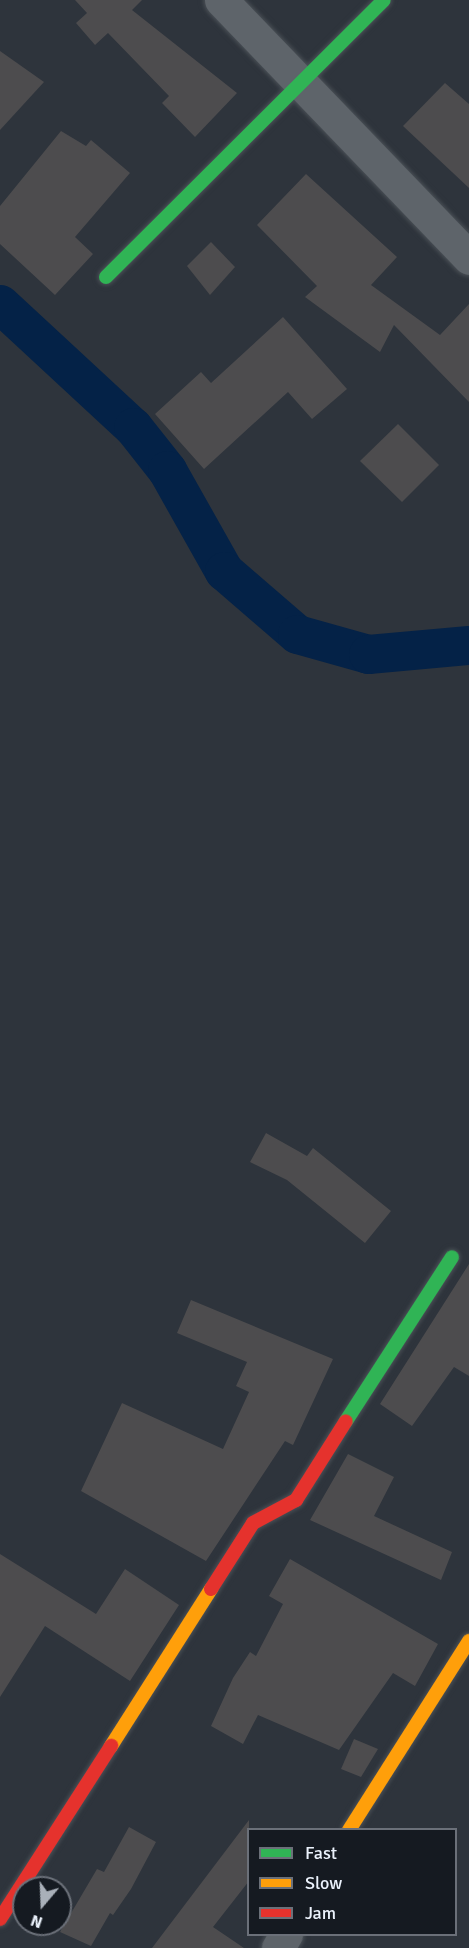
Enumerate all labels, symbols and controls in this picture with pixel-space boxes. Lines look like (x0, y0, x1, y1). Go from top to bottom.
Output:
legend (247, 1828, 457, 1936)
text: Fast (305, 1842, 337, 1864)
text: Slow (305, 1872, 342, 1894)
north arrow (12, 1876, 72, 1936)
text: Jam (305, 1902, 336, 1924)
text: N (28, 1910, 45, 1932)

